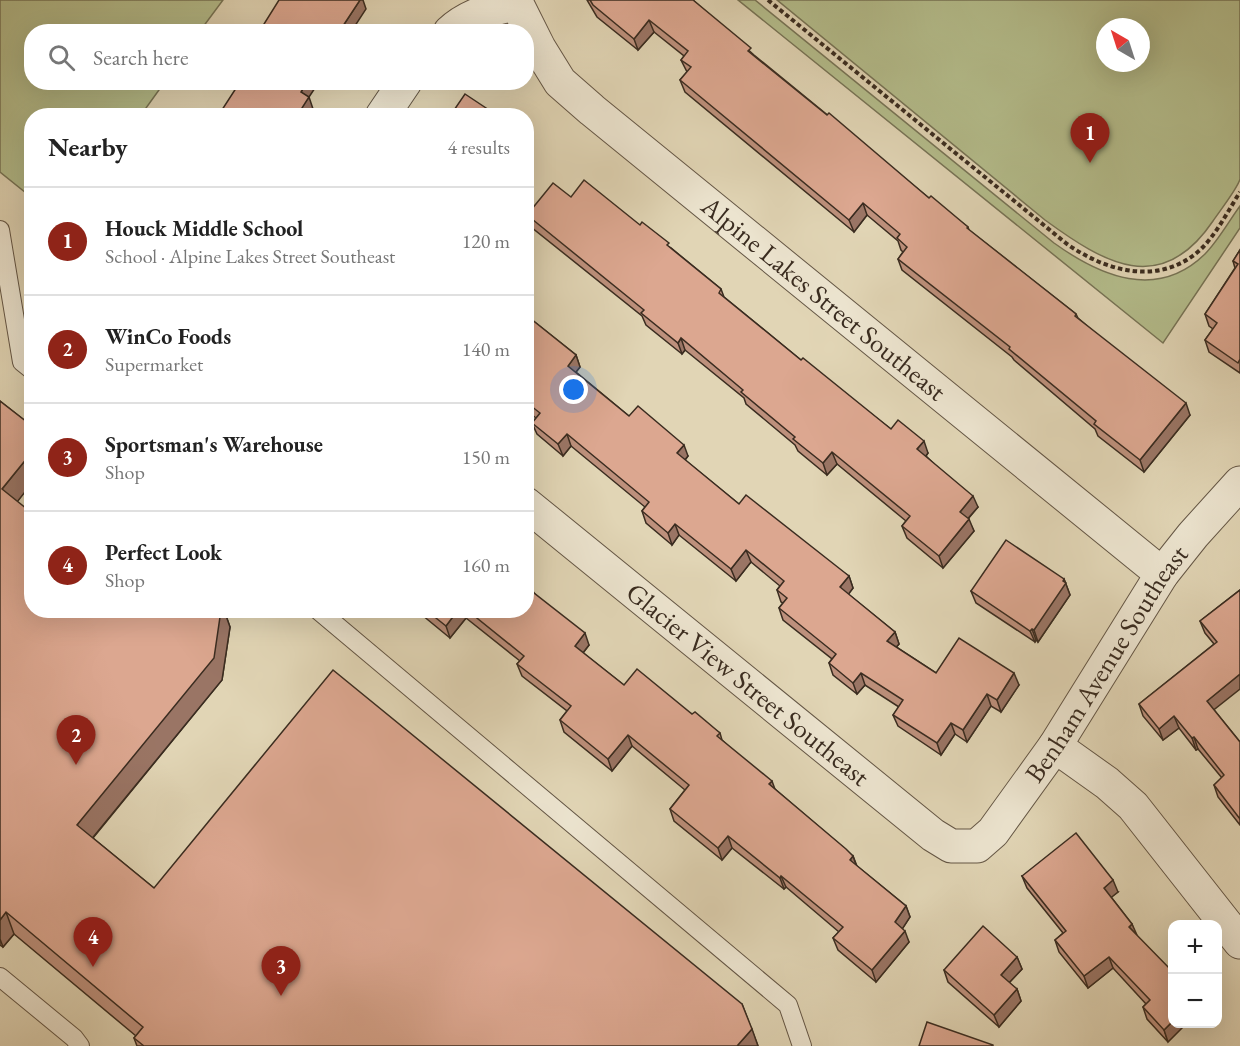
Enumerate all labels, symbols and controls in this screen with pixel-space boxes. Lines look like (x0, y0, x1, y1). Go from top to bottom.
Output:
north arrow (1096, 18, 1150, 72)
search box (24, 24, 534, 90)
icon: search (45, 41, 78, 74)
text: Search here (93, 43, 188, 72)
pin: 1 (1070, 114, 1110, 163)
text: Nearby (48, 130, 128, 164)
text: 4 results (447, 134, 510, 160)
street label: Alpine Lakes Street Southeast (694, 188, 954, 409)
text: Houck Middle School (105, 214, 303, 243)
text: 1 (62, 228, 73, 254)
text: 120 m (462, 228, 510, 254)
text: School · Alpine Lakes Street Southeast (105, 243, 395, 269)
text: WinCo Foods (105, 322, 231, 351)
text: 2 (62, 336, 73, 362)
text: 140 m (462, 336, 510, 362)
text: Supermarket (105, 351, 203, 377)
your location (559, 375, 588, 404)
text: Sportsman's Warehouse (105, 430, 323, 459)
text: 3 (62, 444, 73, 470)
text: 150 m (462, 444, 510, 470)
text: Shop (105, 459, 145, 485)
street label: Benham Avenue Southeast (1016, 537, 1196, 789)
text: Perfect Look (105, 538, 222, 567)
text: 4 (62, 552, 73, 578)
text: 160 m (462, 552, 510, 578)
text: Shop (105, 567, 145, 593)
street label: Glacier View Street Southeast (619, 575, 878, 794)
pin: 2 (56, 716, 96, 765)
pin: 4 (74, 918, 112, 967)
map controls (1168, 920, 1222, 1028)
button: + (1168, 920, 1222, 974)
pin: 3 (262, 946, 300, 996)
button: − (1168, 974, 1222, 1028)

